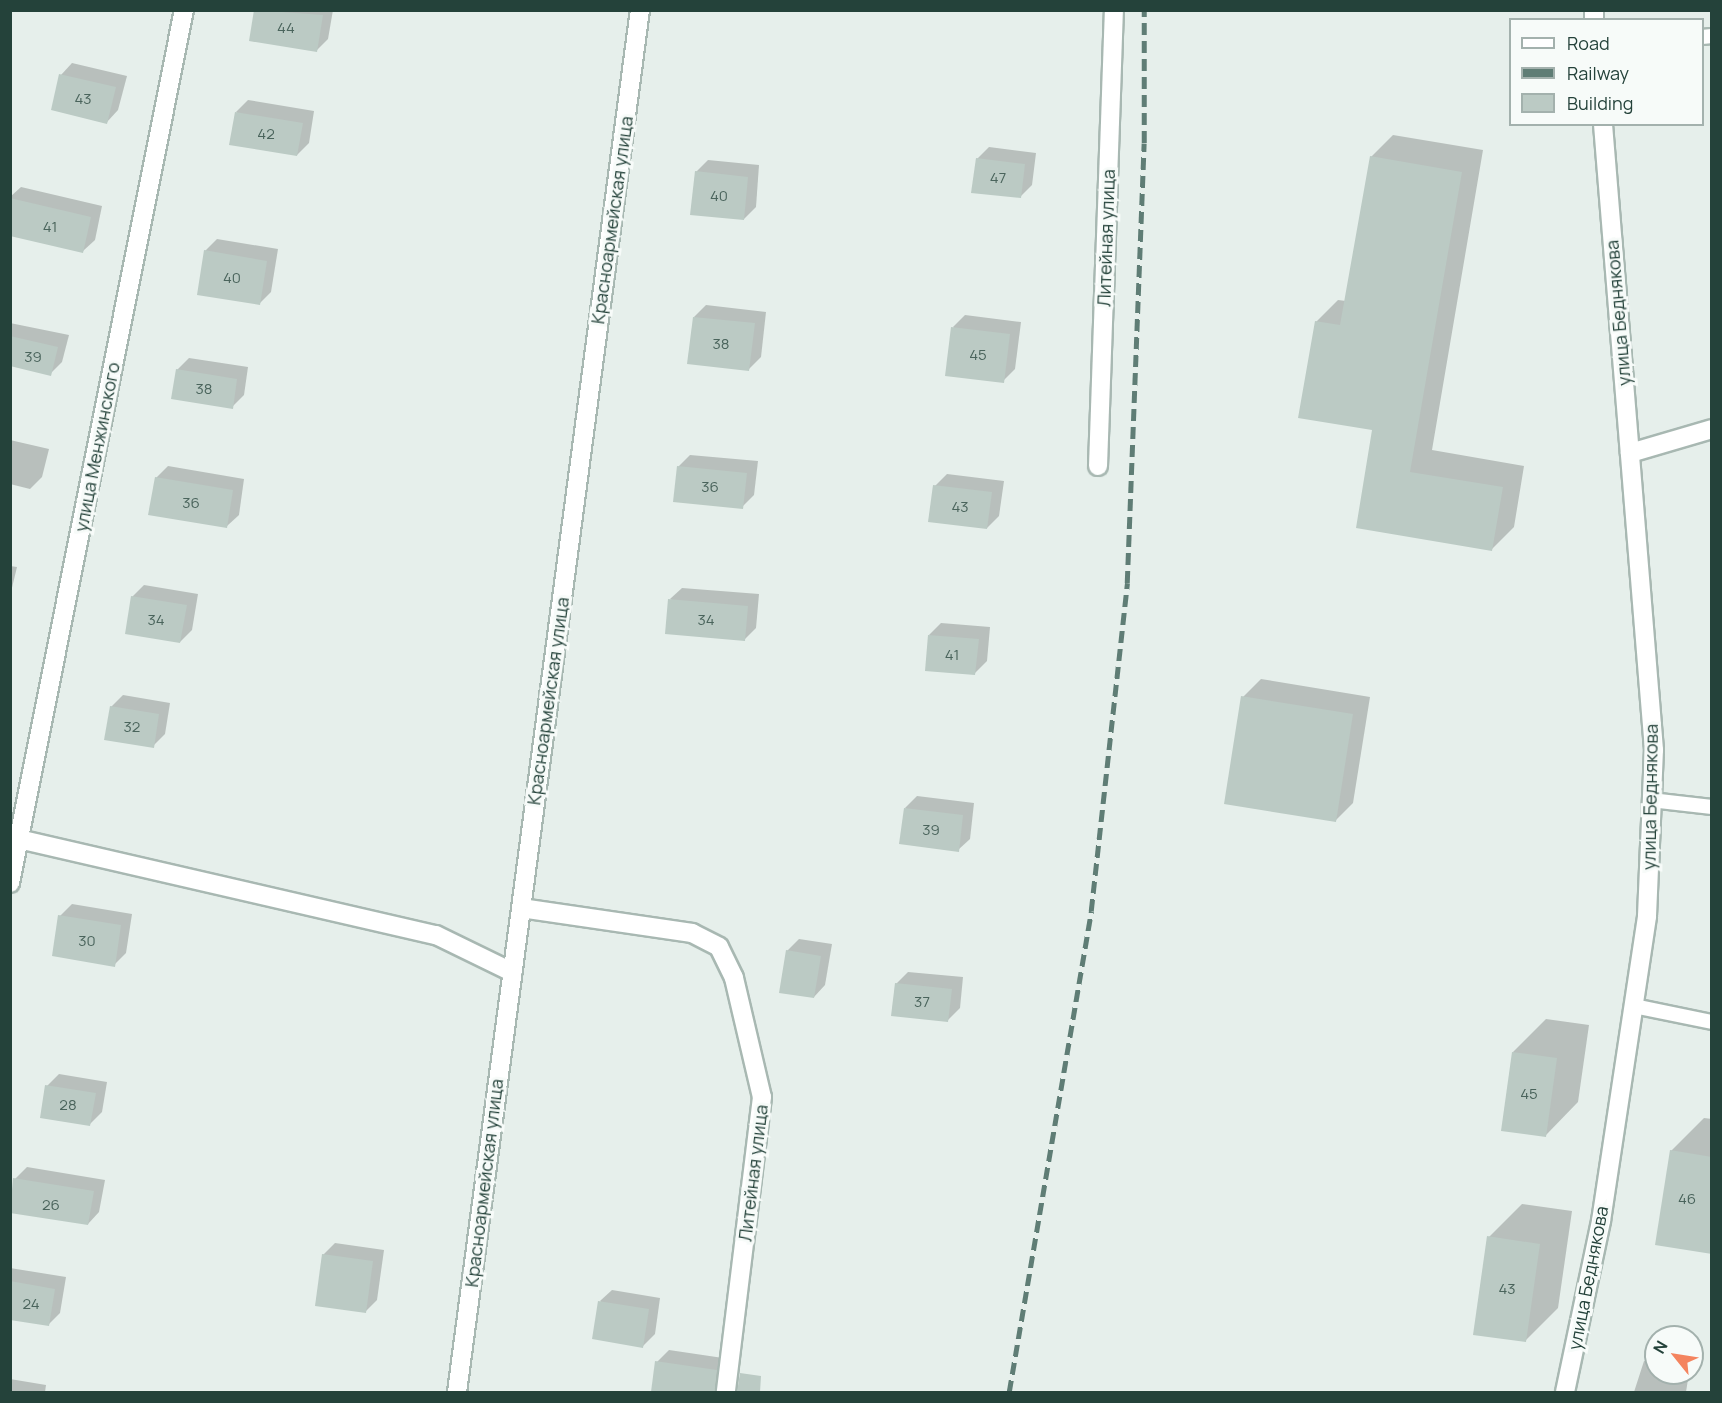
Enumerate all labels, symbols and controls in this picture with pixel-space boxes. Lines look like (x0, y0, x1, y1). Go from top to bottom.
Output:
legend (1509, 18, 1704, 126)
house number: 44 (277, 19, 295, 37)
text: Road (1567, 31, 1610, 55)
text: Railway (1567, 61, 1629, 85)
house number: 43 (74, 90, 92, 108)
text: Building (1567, 91, 1633, 115)
street label: Красноармейская улица (587, 115, 637, 325)
house number: 42 (257, 125, 275, 143)
house number: 47 (990, 169, 1006, 187)
street label: Литейная улица (1093, 169, 1119, 307)
house number: 40 (710, 187, 728, 205)
house number: 41 (43, 218, 57, 236)
street label: улица Беднякова (1601, 239, 1635, 387)
house number: 40 (223, 269, 241, 287)
house number: 38 (712, 335, 730, 353)
house number: 45 (969, 346, 987, 364)
house number: 39 (24, 348, 42, 366)
street label: улица Менжинского (70, 360, 124, 534)
house number: 38 (195, 380, 213, 398)
house number: 36 (701, 478, 719, 496)
house number: 36 (182, 494, 200, 512)
house number: 43 (951, 498, 969, 516)
street label: Красноармейская улица (523, 596, 573, 806)
house number: 34 (147, 611, 165, 629)
house number: 34 (697, 611, 715, 629)
house number: 41 (945, 646, 959, 664)
house number: 32 (124, 718, 140, 736)
street label: улица Беднякова (1638, 724, 1662, 870)
house number: 39 (922, 821, 940, 839)
house number: 30 (78, 932, 96, 950)
house number: 37 (914, 993, 930, 1011)
street label: Красноармейская улица (461, 1078, 507, 1288)
house number: 45 (1520, 1085, 1538, 1103)
house number: 28 (59, 1096, 77, 1114)
street label: Литейная улица (734, 1103, 772, 1243)
house number: 46 (1678, 1190, 1696, 1208)
house number: 26 (42, 1196, 60, 1214)
street label: улица Беднякова (1563, 1204, 1613, 1352)
house number: 43 (1498, 1280, 1516, 1298)
house number: 24 (22, 1295, 40, 1313)
north arrow (1644, 1325, 1704, 1385)
text: N (1648, 1337, 1673, 1357)

